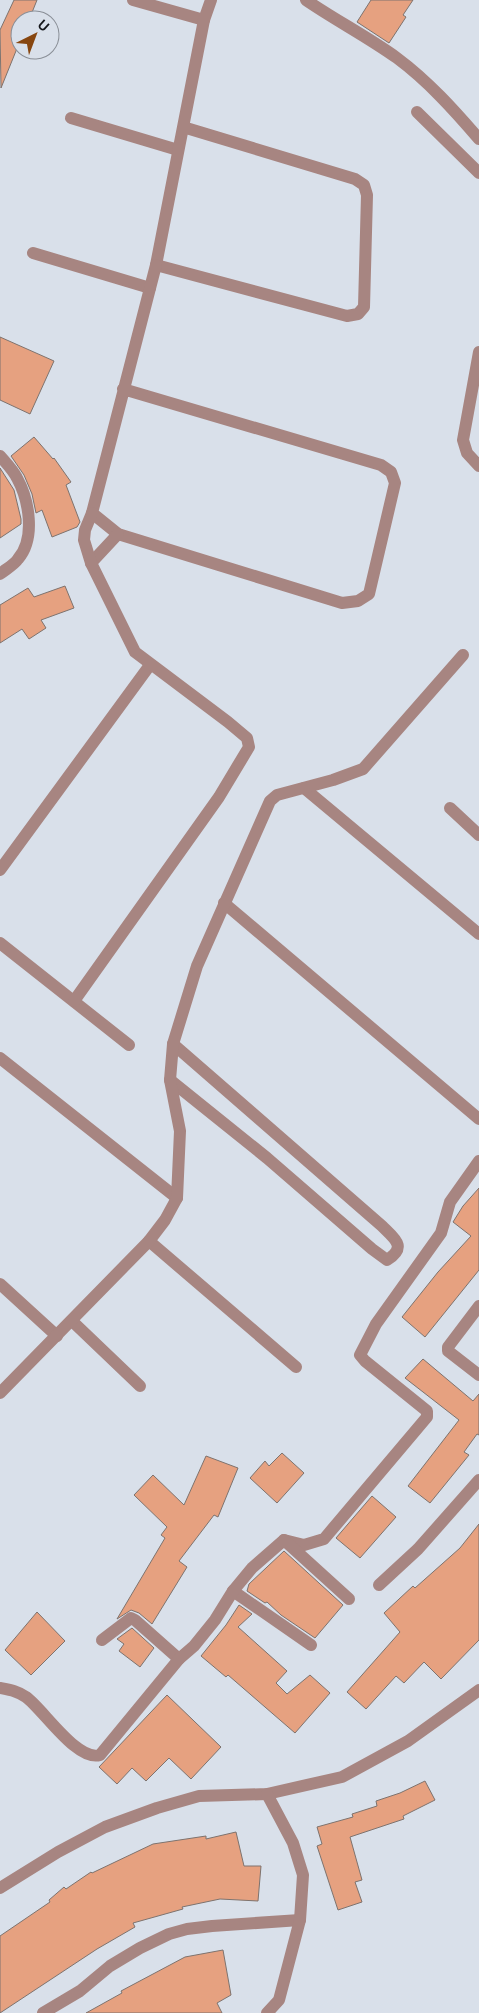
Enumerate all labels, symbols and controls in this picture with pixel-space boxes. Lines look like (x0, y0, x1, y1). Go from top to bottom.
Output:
north arrow (10, 10, 60, 60)
text: U (34, 15, 53, 35)

